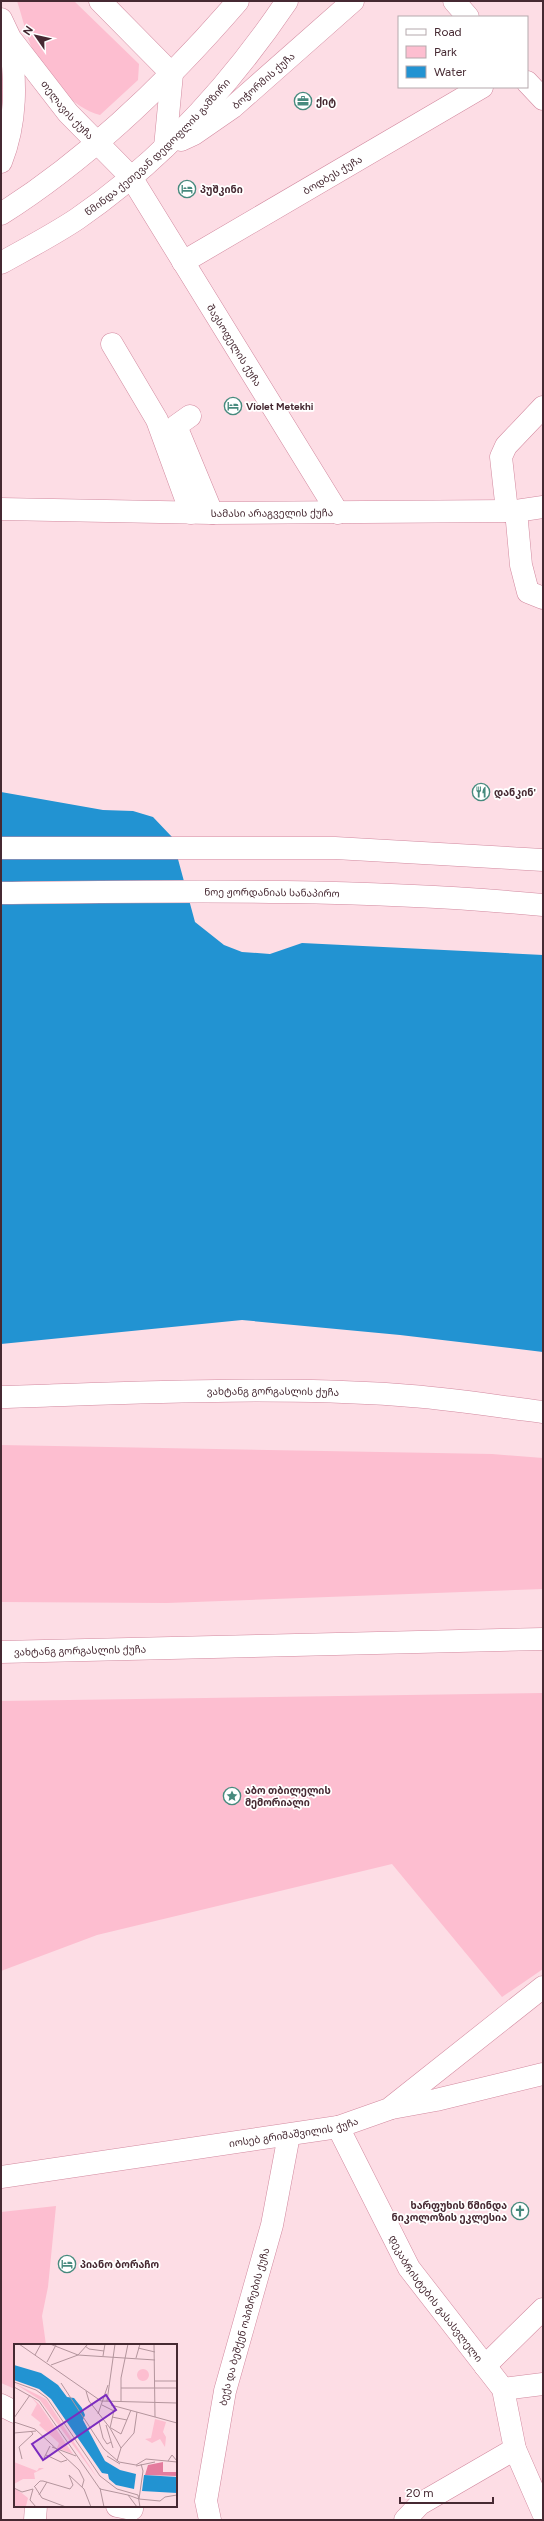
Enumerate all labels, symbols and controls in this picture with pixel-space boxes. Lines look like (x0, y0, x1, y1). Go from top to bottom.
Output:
north arrow (16, 16, 56, 56)
legend (398, 16, 528, 88)
text: N (20, 24, 36, 38)
text: Road (434, 25, 462, 39)
text: Park (434, 45, 457, 59)
street label: ბოჭორმის ქუჩა (229, 50, 298, 112)
text: Water (434, 65, 466, 79)
street label: წმინდა ქეთევან დედოფლის გამზირი (82, 76, 233, 219)
street label: თელავის ქუჩა (38, 78, 96, 142)
office icon: ქიტ (293, 91, 313, 111)
place label: ქიტ (316, 95, 336, 108)
street label: ბოდბეს ქუჩა (301, 153, 365, 197)
hotel icon: პუშკინი (177, 179, 197, 199)
place label: პუშკინი (200, 183, 243, 196)
street label: შავსოფელის ქუჩა (204, 302, 264, 389)
hotel icon: Violet Metekhi (223, 396, 243, 416)
place label: Violet Metekhi (246, 400, 314, 413)
street label: სამასი არაგველის ქუჩა (211, 506, 333, 520)
restaurant icon: დანკინ' (471, 782, 491, 802)
place label: დანკინ' (494, 786, 536, 799)
street label: ნოე ჟორდანიას სანაპირო (204, 885, 340, 900)
street label: ვახტანგ გორგასლის ქუჩა (207, 1385, 339, 1399)
street label: ვახტანგ გორგასლის ქუჩა (14, 1643, 146, 1659)
place label: აბო თბილელის მემორიალი (245, 1784, 331, 1809)
place icon: აბო თბილელის მემორიალი (222, 1786, 242, 1806)
street label: იოსებ გრიშაშვილის ქუჩა (228, 2114, 360, 2150)
place label: ხარფუხის წმინდა ნიკოლოზის ეკლესია (392, 2199, 507, 2224)
church icon: ხარფუხის წმინდა ნიკოლოზის ეკლესია (510, 2201, 530, 2221)
street label: დეკაბრისტების გასასვლელი (386, 2233, 486, 2365)
street label: ბექა და ბეშქენ ოპიზრების ქუჩა (217, 2246, 272, 2407)
hotel icon: პიანო ბორაჩო (57, 2254, 77, 2274)
place label: პიანო ბორაჩო (80, 2258, 160, 2271)
inset map (14, 2344, 177, 2507)
scale bar (400, 2479, 493, 2505)
text: 20 m (406, 2486, 434, 2500)

